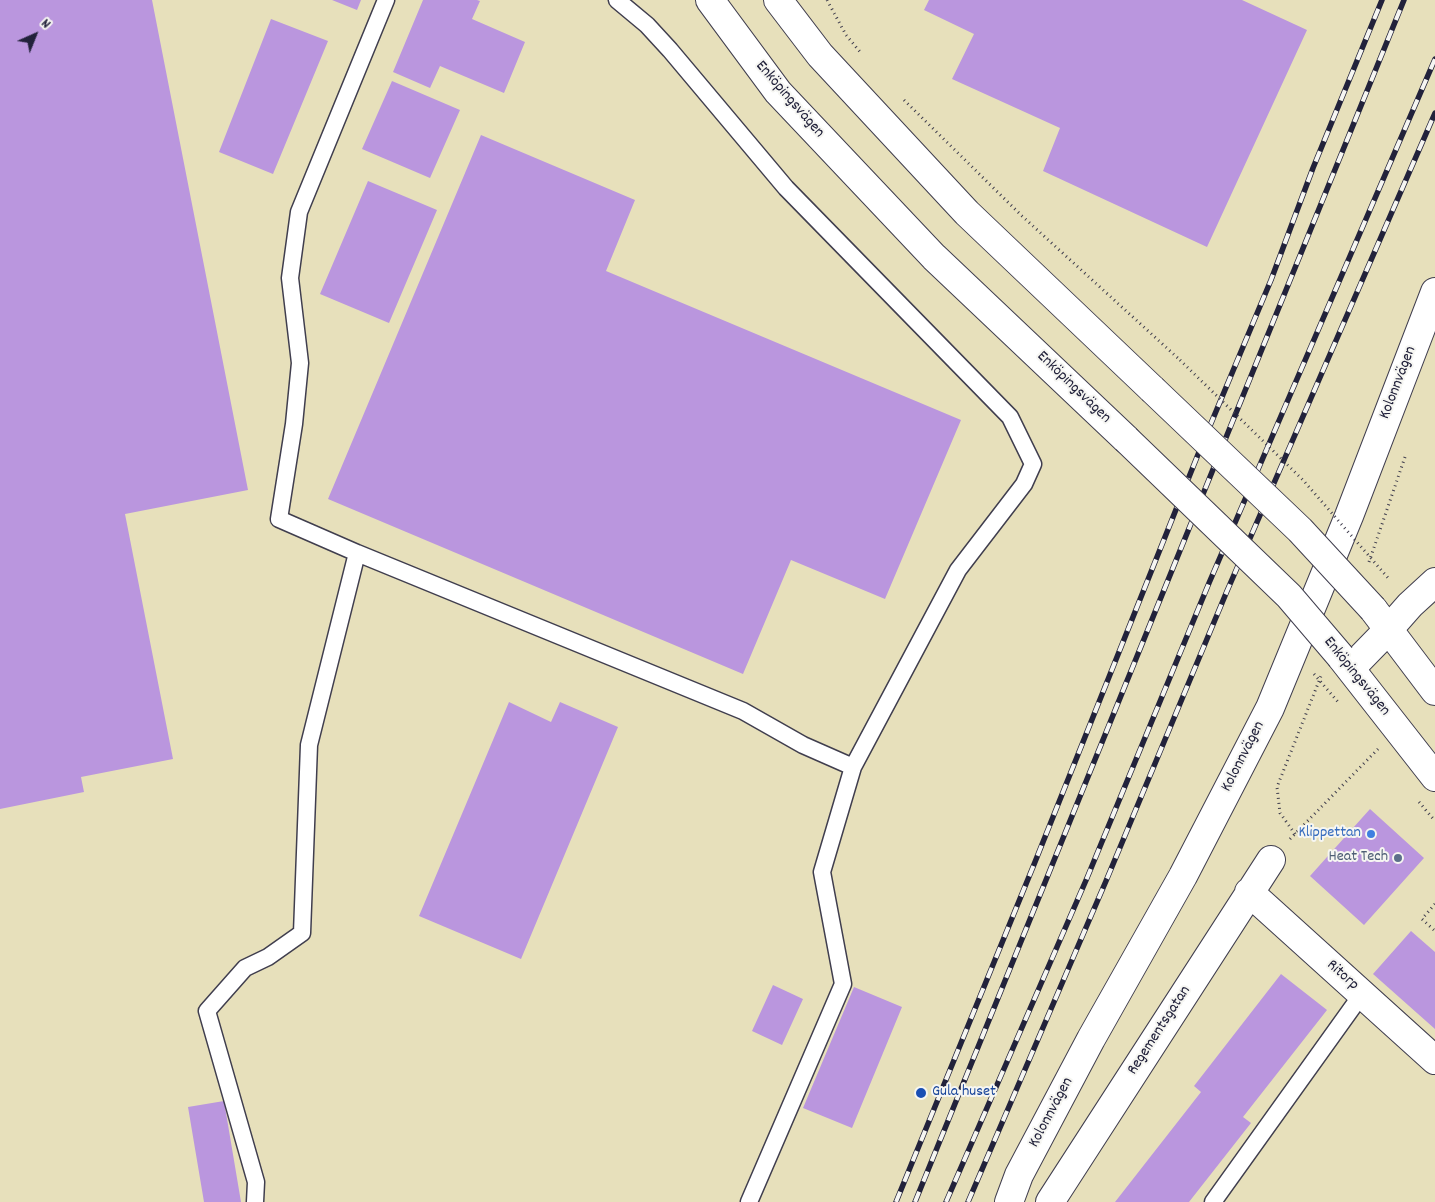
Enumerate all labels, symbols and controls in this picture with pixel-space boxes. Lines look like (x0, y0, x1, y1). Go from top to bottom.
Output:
north arrow (10, 10, 60, 60)
text: N (36, 15, 55, 34)
street label: Enköpingsvägen (750, 58, 828, 142)
street label: Kolonnvägen (1376, 344, 1422, 422)
street label: Enköpingsvägen (1032, 348, 1114, 428)
street label: Enköpingsvägen (1318, 634, 1394, 720)
street label: Kolonnvägen (1218, 719, 1270, 795)
place label: Klippettan (1298, 824, 1361, 844)
marker: Klippettan (1365, 828, 1377, 840)
place label: Heat Tech (1328, 848, 1388, 868)
marker: Heat Tech (1392, 852, 1404, 864)
street label: Ritorp (1322, 956, 1362, 996)
street label: Regementsgatan (1124, 983, 1196, 1079)
street label: Kolonnvägen (1026, 1075, 1078, 1151)
place label: Gula huset (932, 1083, 996, 1103)
marker: Gula huset (914, 1086, 928, 1100)

